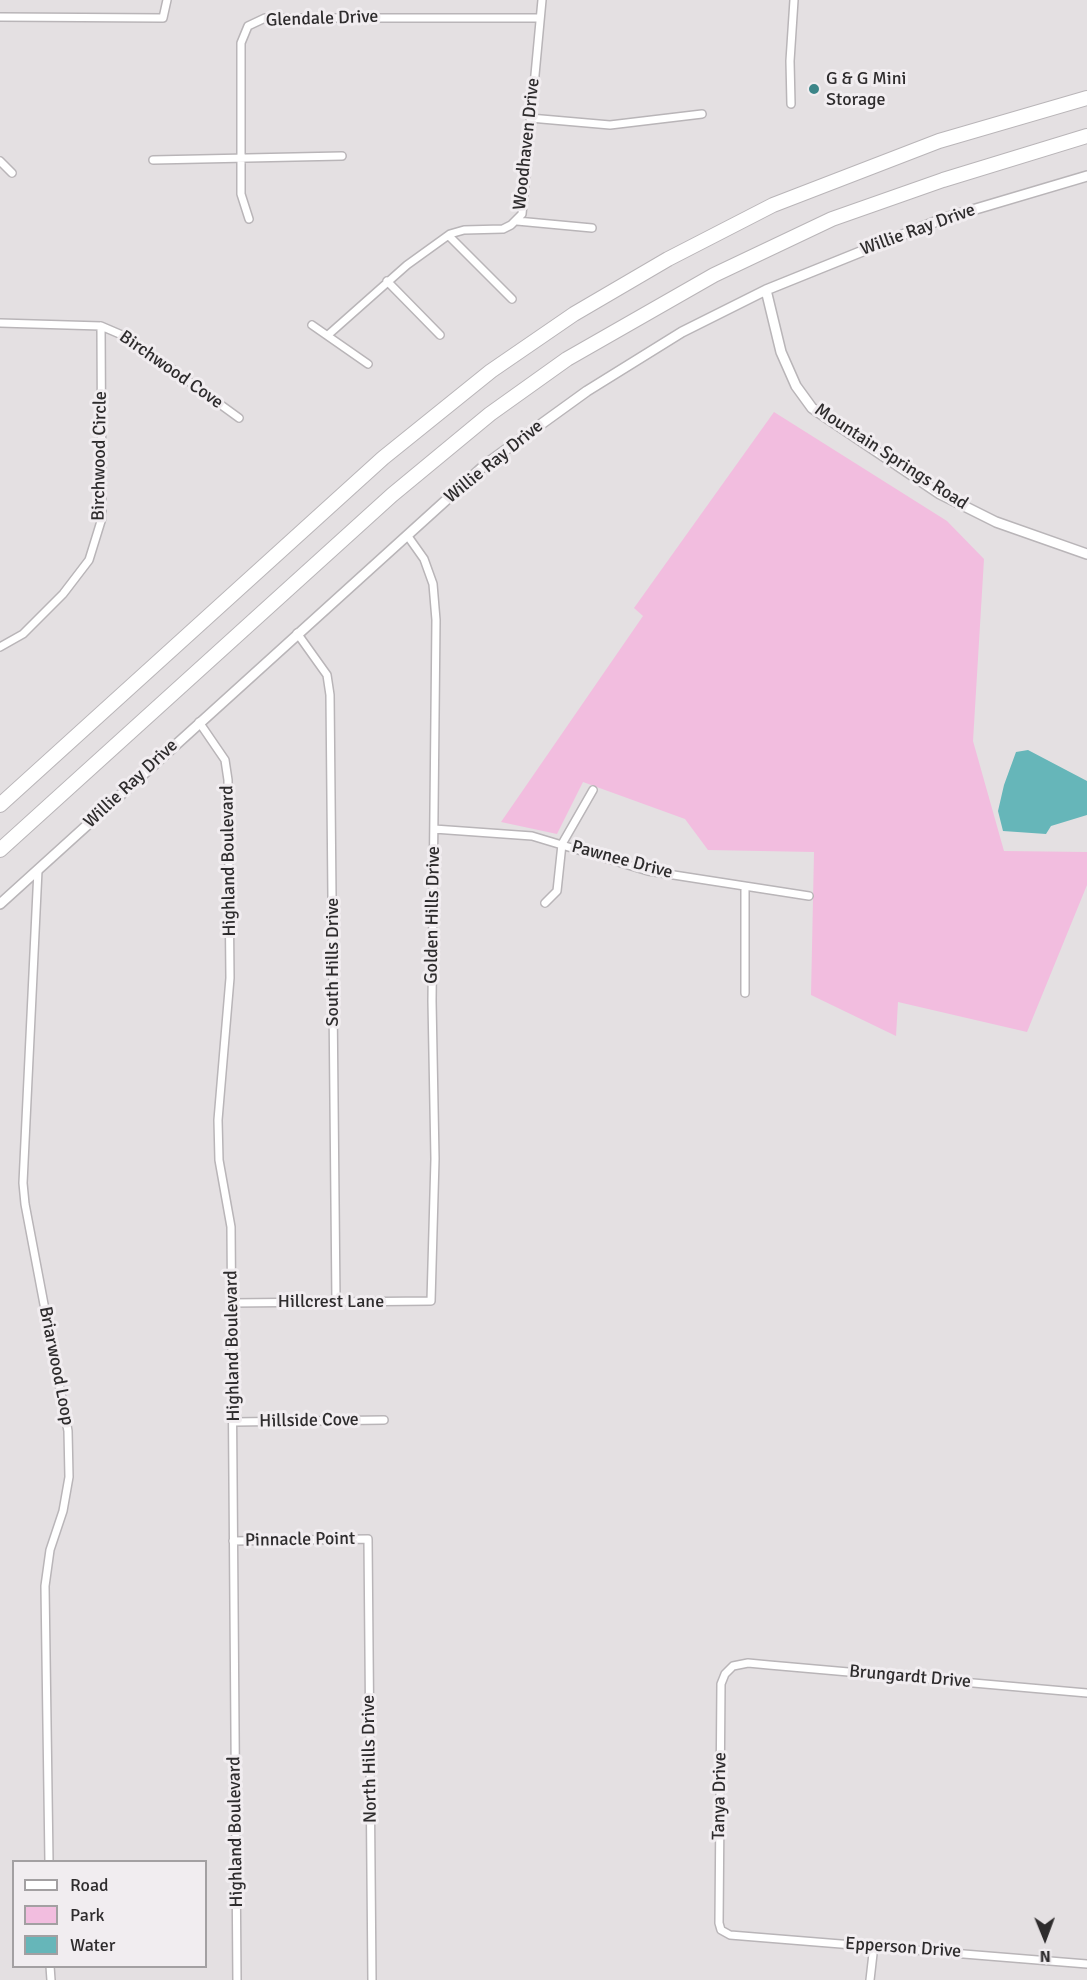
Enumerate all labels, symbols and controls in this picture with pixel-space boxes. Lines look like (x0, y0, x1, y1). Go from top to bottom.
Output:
street label: Glendale Drive (265, 6, 379, 32)
place label: G & G Mini Storage (826, 68, 906, 110)
street label: Woodhaven Drive (509, 77, 545, 211)
marker: G & G Mini Storage (807, 82, 821, 96)
street label: Willie Ray Drive (858, 199, 978, 261)
street label: Birchwood Cove (115, 326, 227, 414)
street label: Birchwood Circle (88, 391, 112, 521)
street label: Mountain Springs Road (810, 399, 972, 515)
street label: Willie Ray Drive (440, 416, 548, 508)
street label: Willie Ray Drive (80, 735, 182, 833)
street label: Highland Boulevard (217, 785, 241, 937)
street label: Pawnee Drive (569, 836, 675, 884)
street label: Golden Hills Drive (421, 846, 445, 984)
street label: South Hills Drive (322, 898, 344, 1026)
street label: Highland Boulevard (221, 1270, 245, 1422)
street label: Hillcrest Lane (278, 1291, 384, 1313)
street label: Briarwood Loop (34, 1305, 78, 1427)
street label: Hillside Cove (259, 1409, 359, 1433)
street label: Pinnacle Point (245, 1528, 355, 1552)
street label: Brungardt Drive (848, 1661, 972, 1693)
street label: North Hills Drive (358, 1695, 382, 1823)
street label: Tanya Drive (708, 1752, 732, 1840)
street label: Highland Boulevard (224, 1756, 248, 1908)
legend (12, 1860, 207, 1968)
text: Road (70, 1874, 109, 1896)
text: Park (70, 1904, 105, 1926)
north arrow (1015, 1908, 1075, 1968)
street label: Epperson Drive (844, 1933, 962, 1963)
text: Water (70, 1934, 115, 1956)
text: N (1040, 1946, 1051, 1966)

